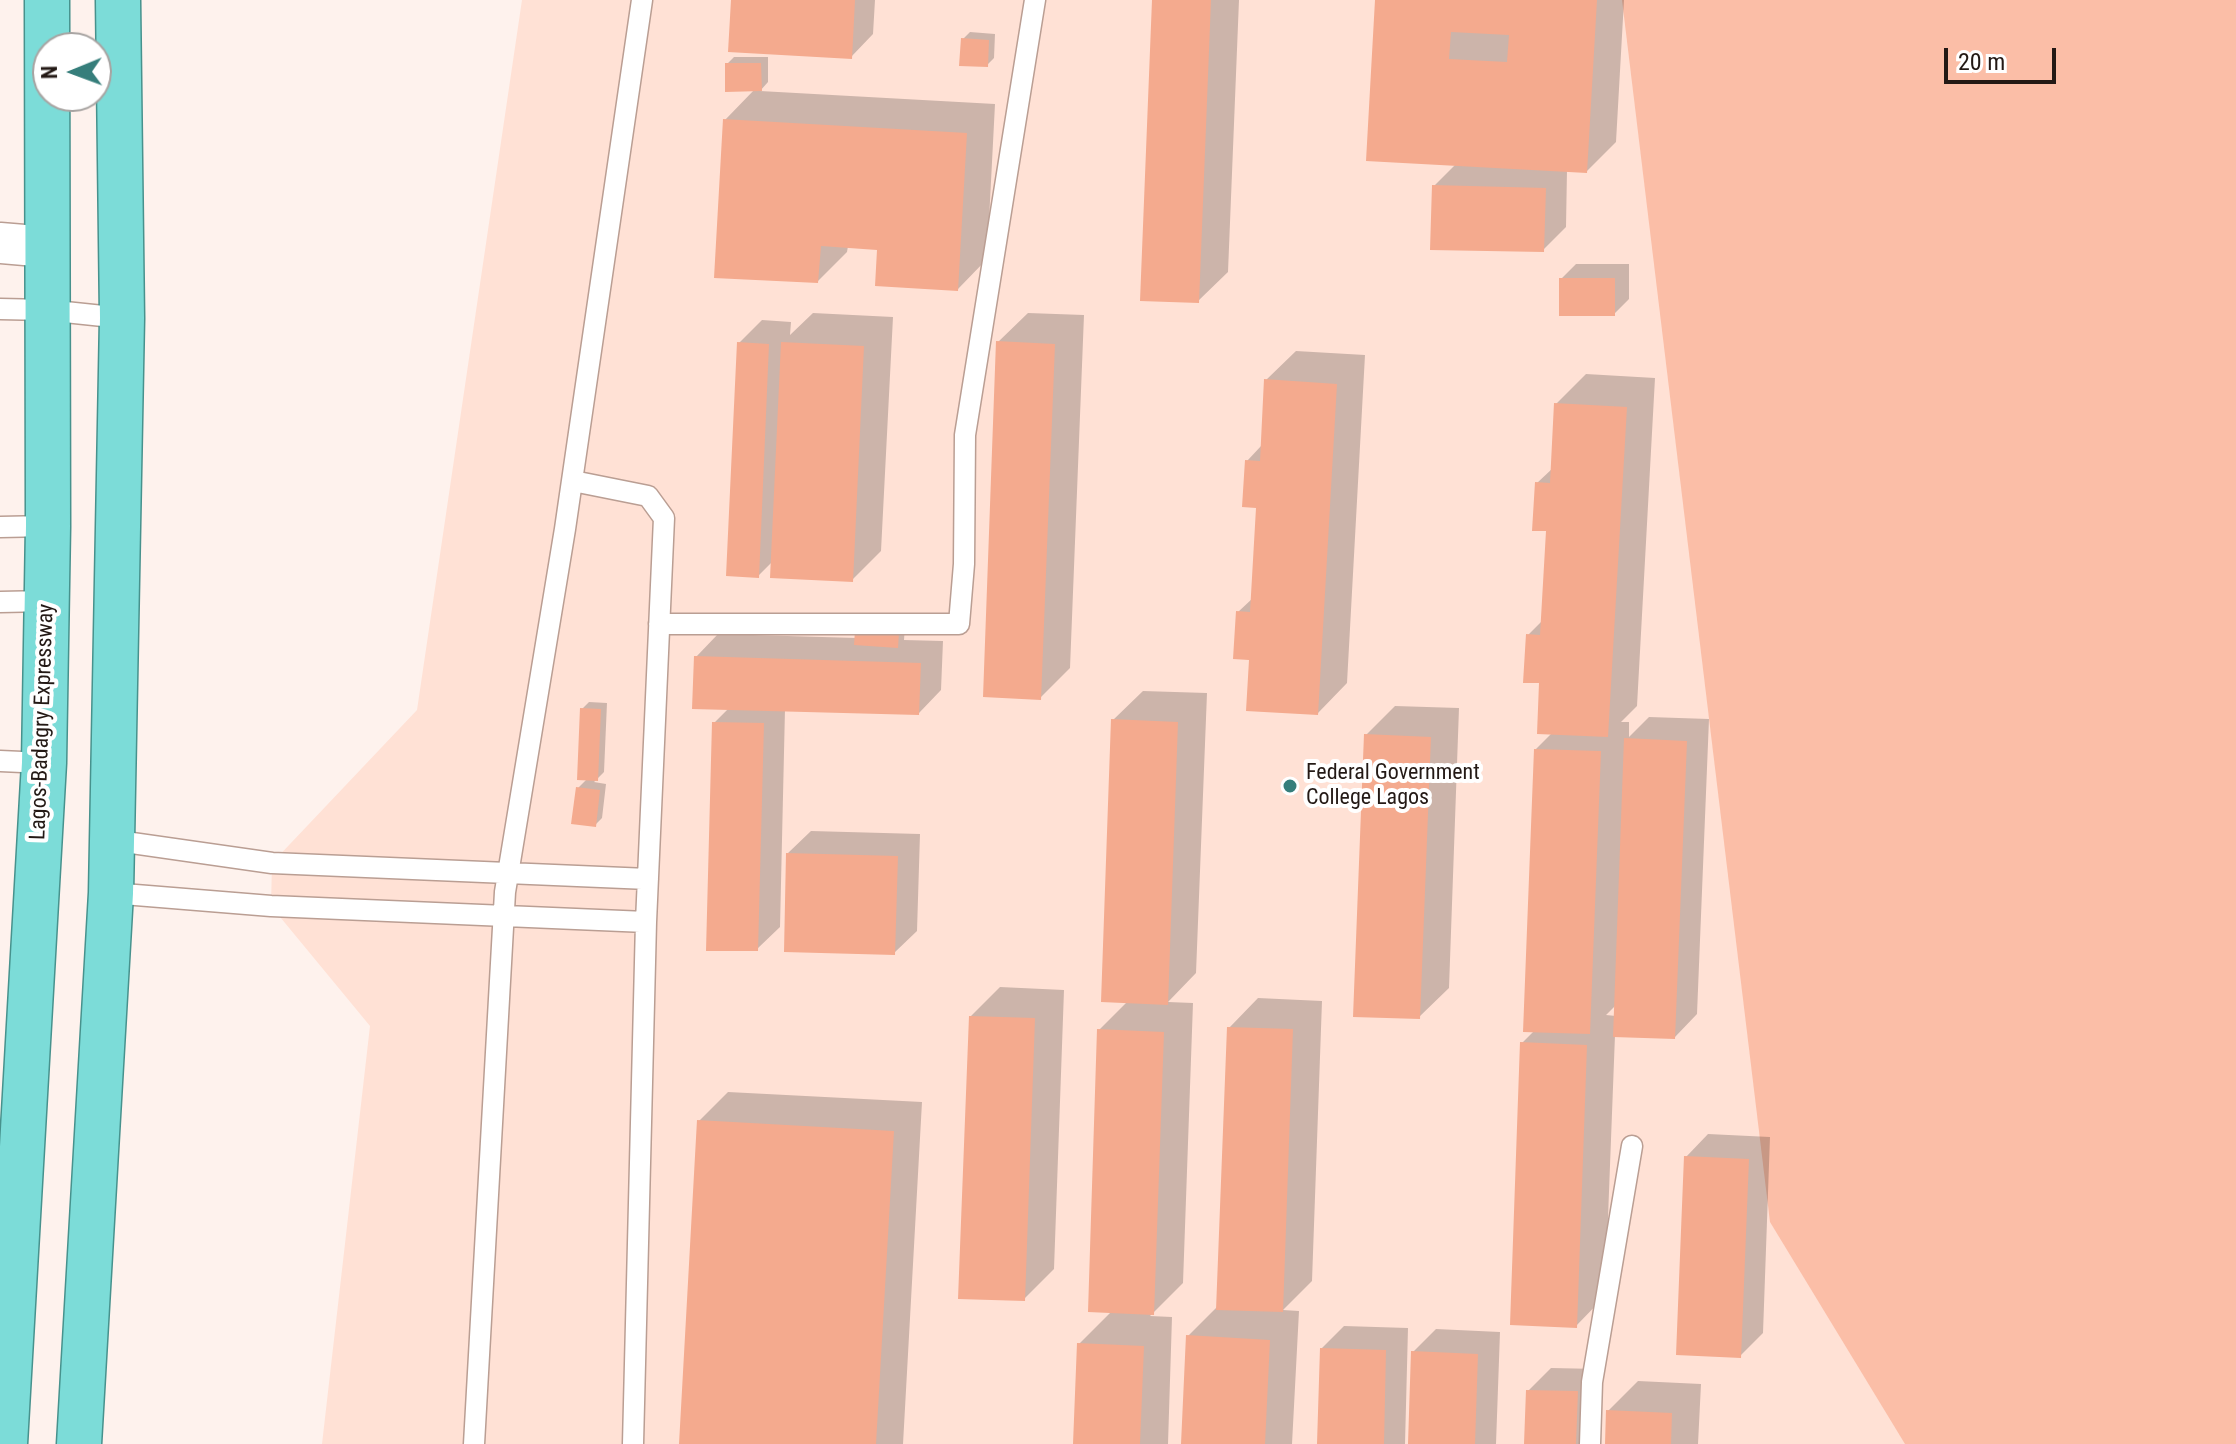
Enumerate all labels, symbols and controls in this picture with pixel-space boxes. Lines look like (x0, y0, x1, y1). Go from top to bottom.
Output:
north arrow (32, 32, 112, 112)
scale bar (1948, 32, 2060, 82)
text: 20 m (1958, 48, 2005, 76)
text: N (37, 65, 62, 79)
street label: Lagos-Badagry Expressway (26, 603, 60, 841)
place label: Federal Government College Lagos (1306, 760, 1480, 812)
marker: Federal Government College Lagos (1281, 777, 1299, 795)

